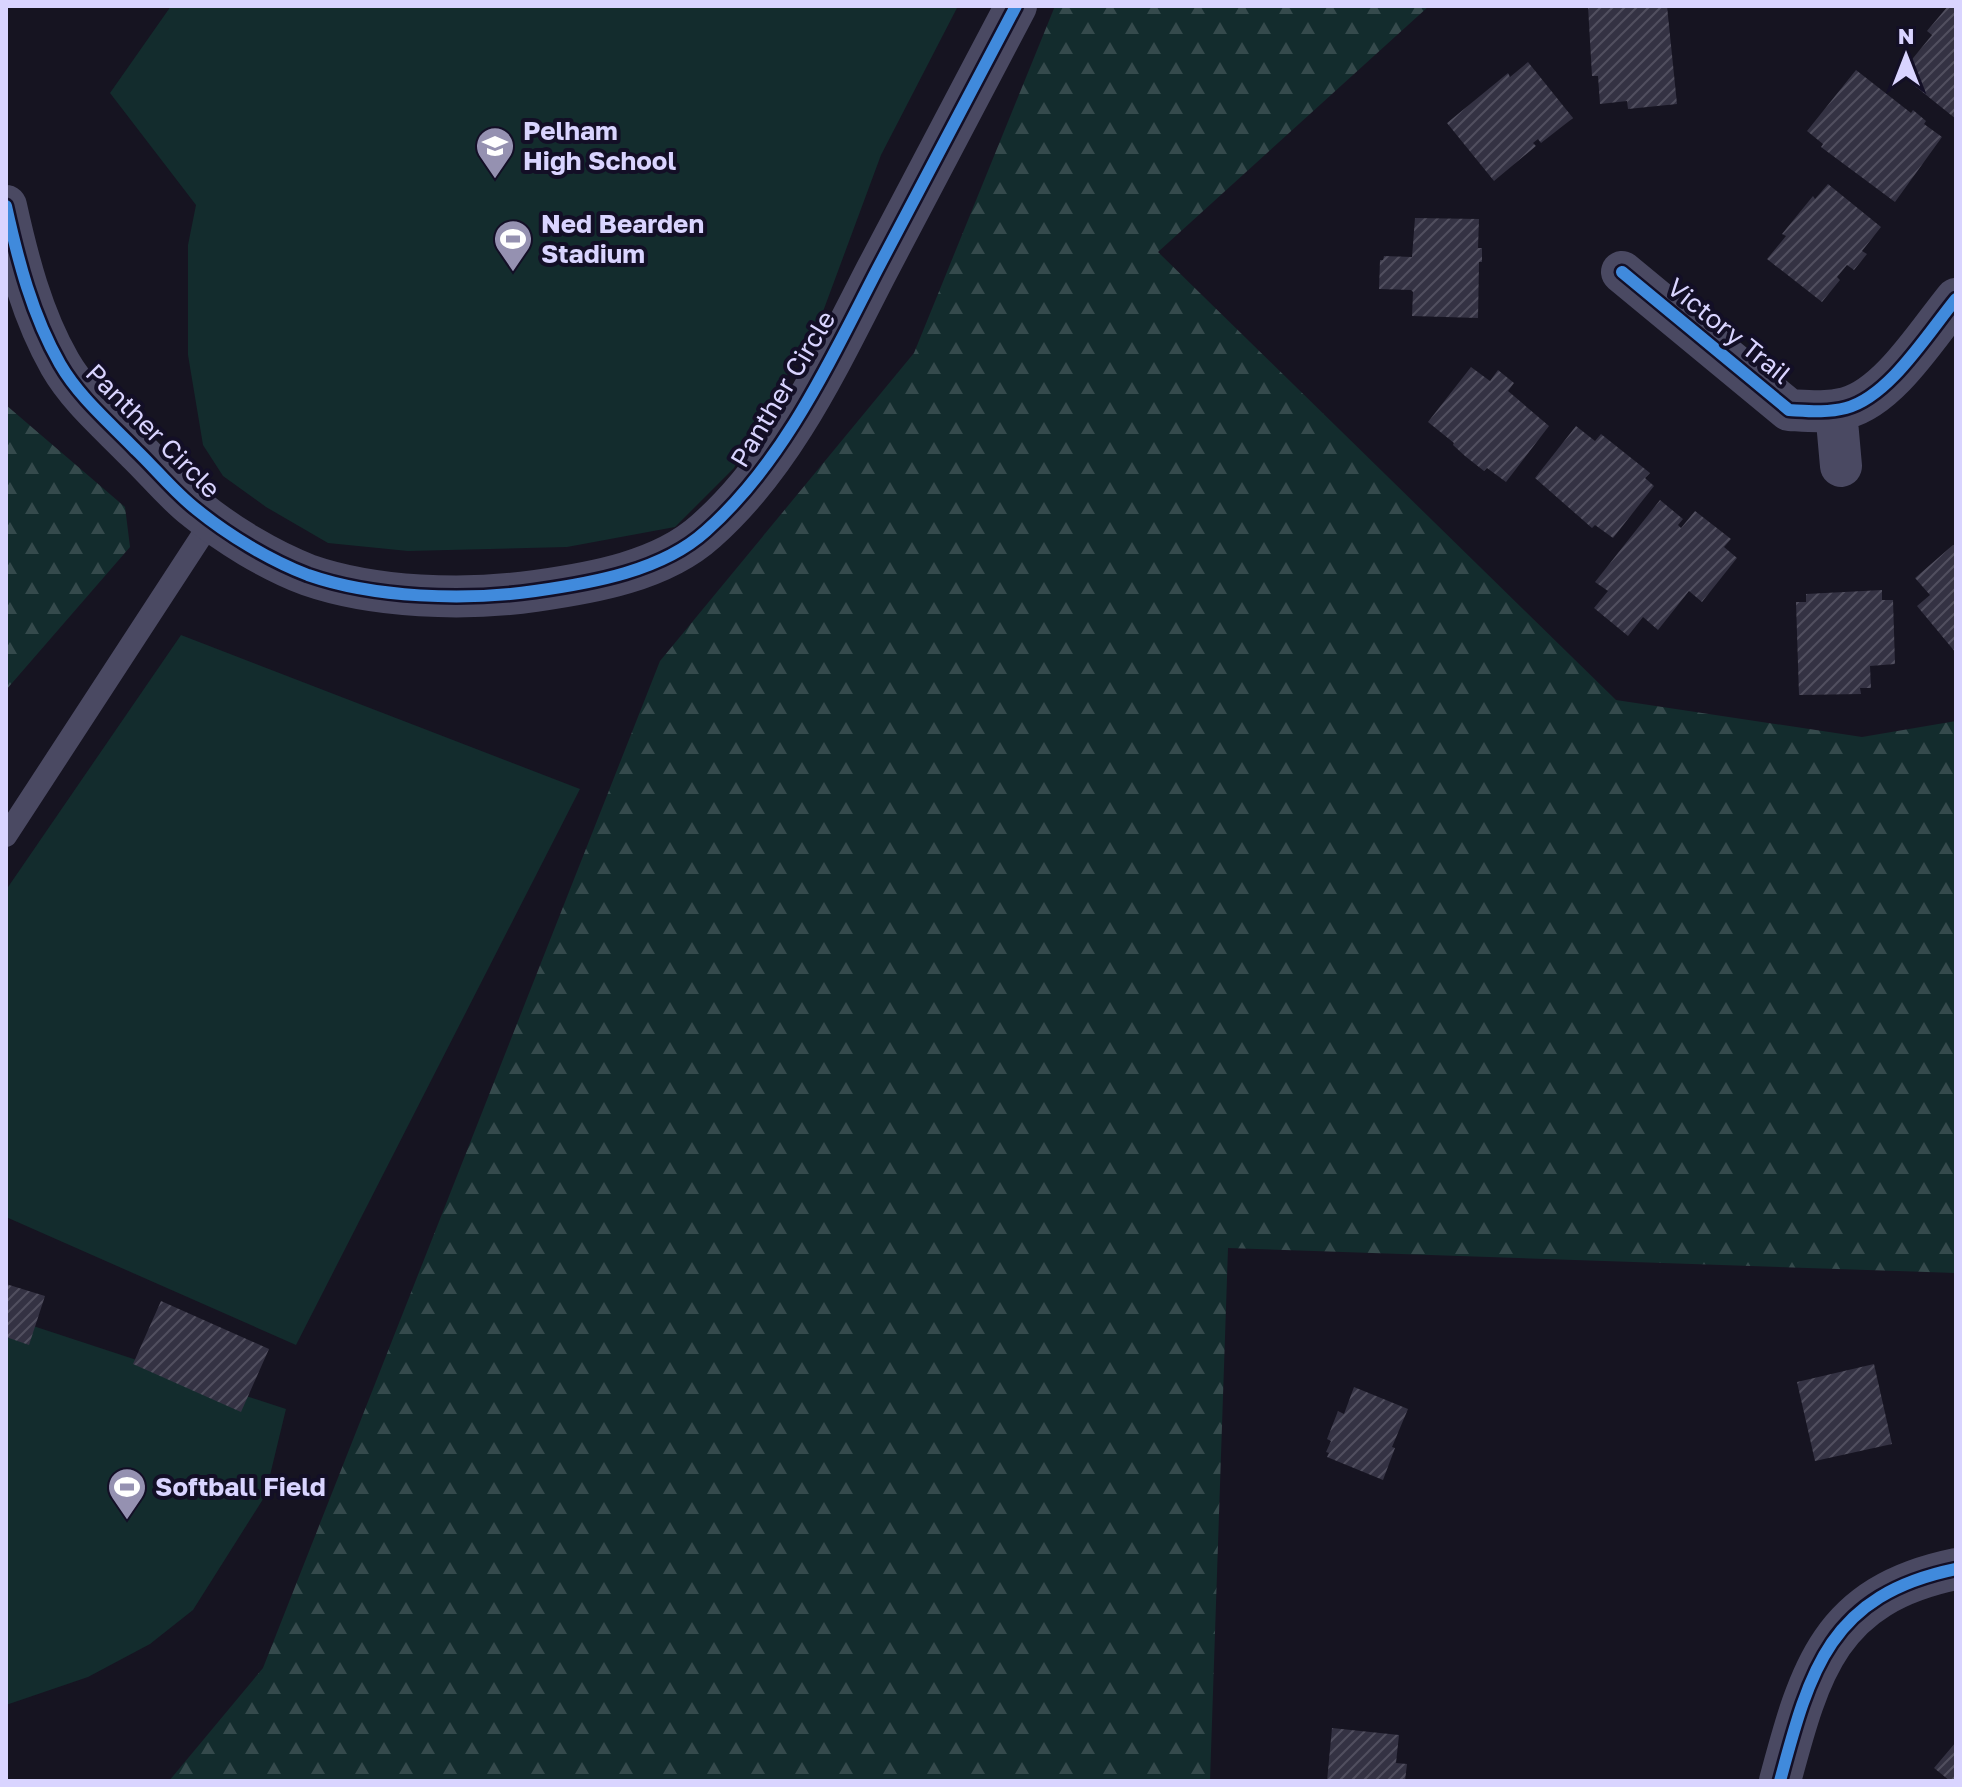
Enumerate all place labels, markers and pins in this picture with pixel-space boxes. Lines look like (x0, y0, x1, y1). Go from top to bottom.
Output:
place label: Pelham High School (523, 115, 676, 176)
school or university icon: Pelham High School (474, 125, 516, 180)
place label: Ned Bearden Stadium (541, 208, 704, 269)
sports icon: Ned Bearden Stadium (492, 218, 534, 273)
sports icon: Softball Field (106, 1466, 148, 1521)
place label: Softball Field (155, 1471, 326, 1502)

